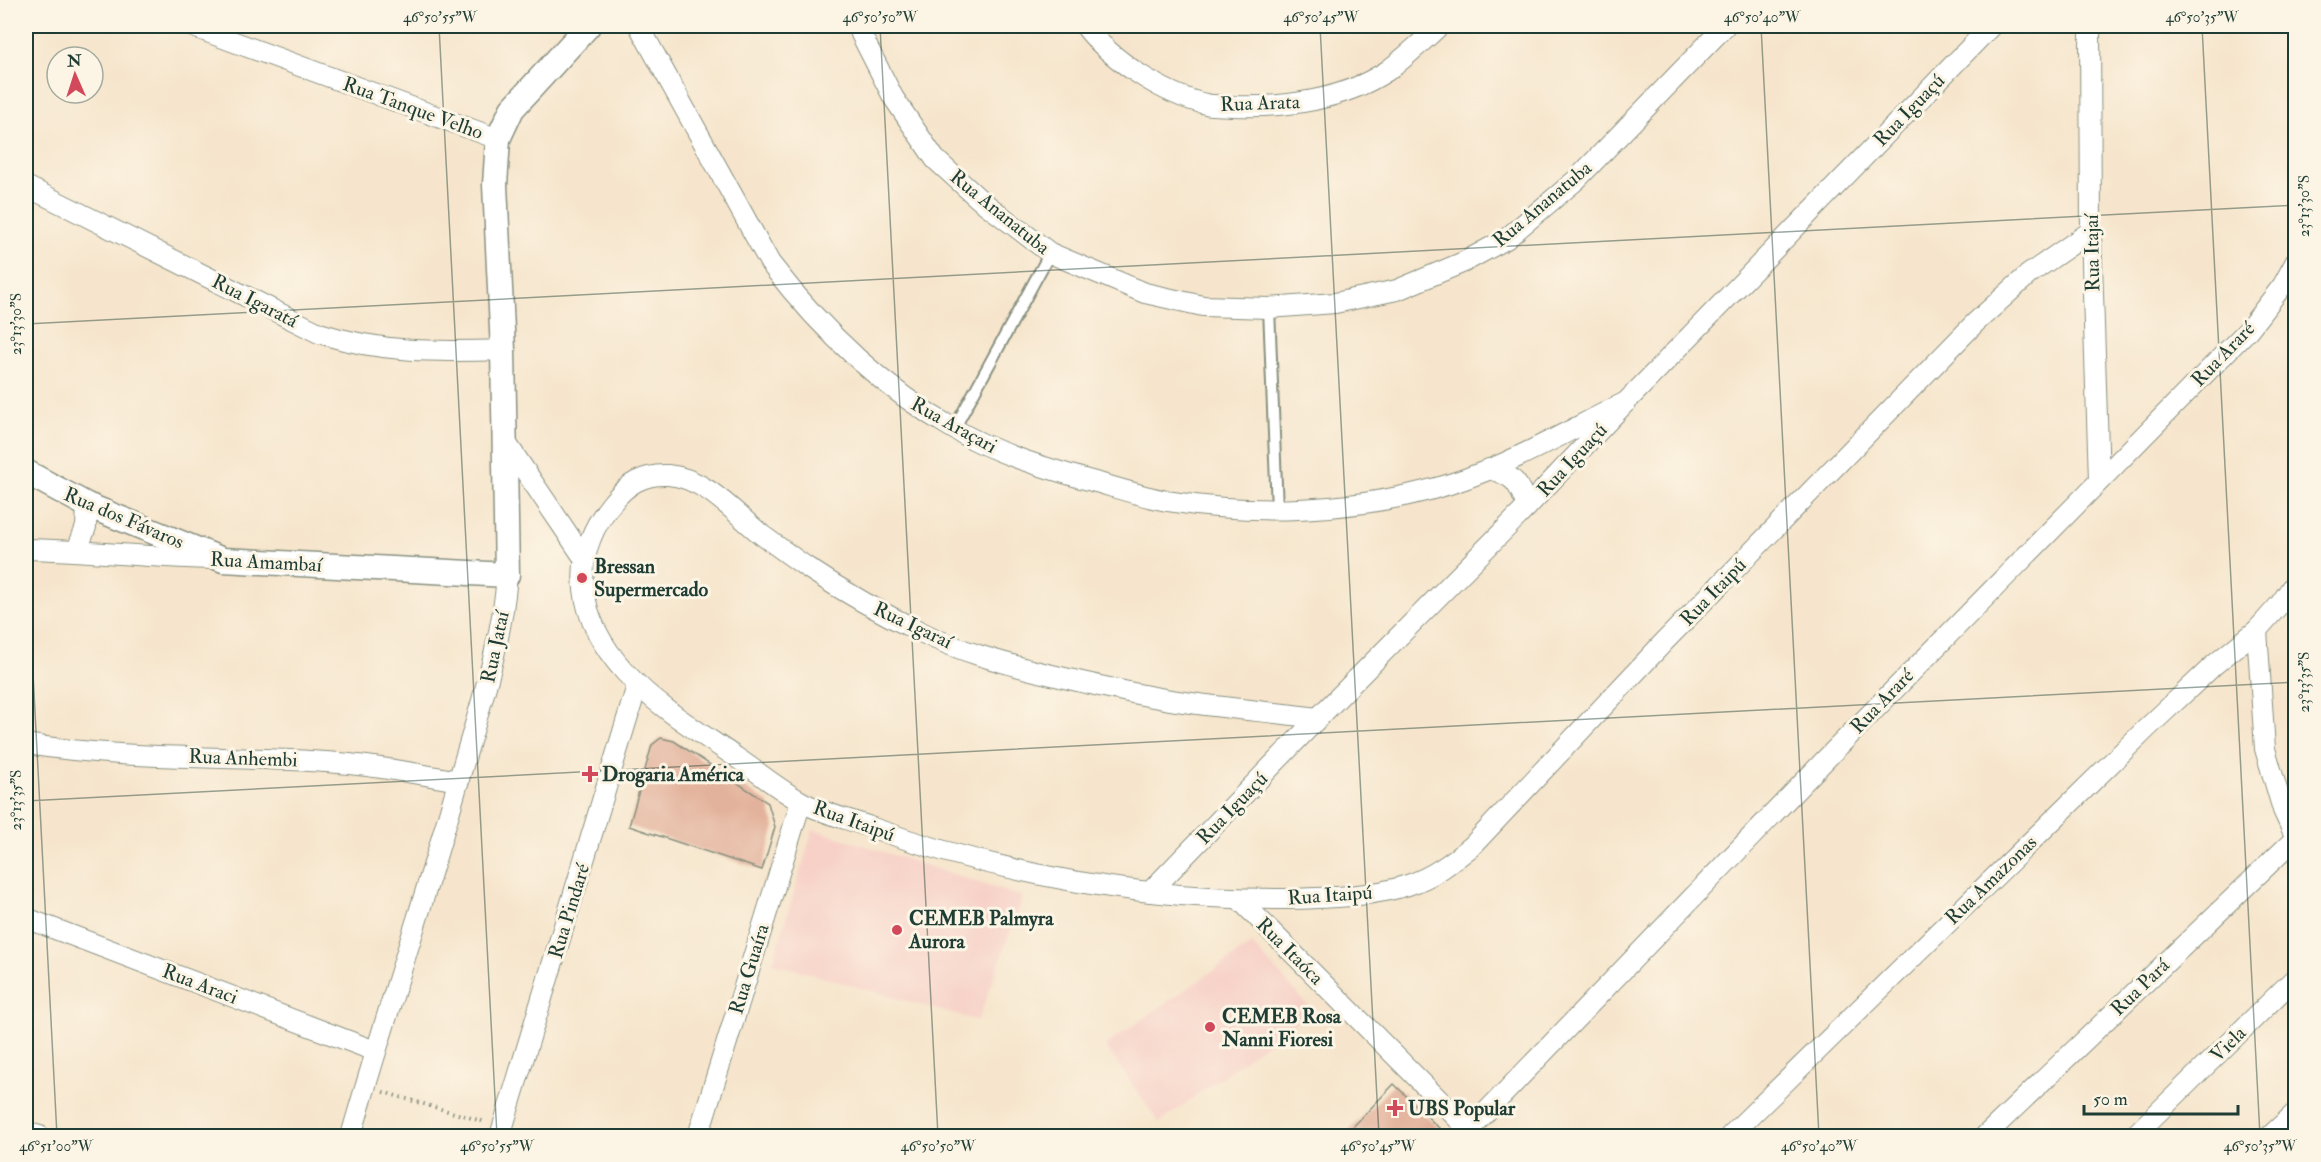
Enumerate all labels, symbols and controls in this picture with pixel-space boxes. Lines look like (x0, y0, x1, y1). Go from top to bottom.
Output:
text: 46°50'55"W (403, 8, 478, 27)
text: 46°50'50"W (843, 8, 918, 27)
text: 46°50'45"W (1283, 8, 1359, 27)
text: 46°50'40"W (1724, 8, 1801, 27)
text: 46°50'35"W (2165, 8, 2239, 27)
north arrow (45, 45, 105, 105)
text: N (66, 51, 83, 71)
street label: Rua Iguaçú (1868, 68, 1950, 152)
street label: Rua Tanque Velho (339, 71, 487, 145)
street label: Rua Arata (1220, 89, 1301, 117)
street label: Rua Ananatuba (1487, 155, 1597, 253)
street label: Rua Ananatuba (945, 164, 1056, 260)
text: 23°13'30"S (2295, 175, 2314, 237)
street label: Rua Itajaí (2079, 212, 2105, 292)
street label: Rua Igaratá (208, 269, 303, 334)
text: 23°13'30"S (7, 293, 26, 355)
street label: Rua Araré (2186, 316, 2261, 392)
street label: Rua Araçari (907, 391, 1001, 459)
street label: Rua Iguaçú (1531, 418, 1613, 502)
street label: Rua dos Fávaros (60, 481, 188, 555)
street label: Rua Amambaí (209, 547, 324, 578)
street label: Rua Itaipú (1674, 553, 1752, 632)
place label: Bressan Supermercado (594, 554, 709, 603)
marker: Bressan Supermercado (575, 571, 589, 585)
street label: Rua Igaraí (870, 596, 958, 655)
street label: Rua Jataí (475, 607, 515, 685)
text: 23°13'35"S (2295, 652, 2314, 712)
street label: Rua Araré (1845, 663, 1920, 739)
street label: Rua Anhembi (188, 744, 298, 772)
place label: Drogaria América (602, 762, 745, 788)
street label: Rua Iguaçú (1191, 766, 1273, 850)
marker: Drogaria América (583, 767, 597, 781)
text: 23°13'35"S (7, 770, 26, 830)
street label: Rua Itaipú (809, 795, 898, 848)
street label: Rua Amazonas (1940, 830, 2042, 930)
street label: Rua Pindaré (543, 860, 595, 961)
street label: Rua Itaipú (1287, 880, 1373, 911)
place label: CEMEB Palmyra Aurora (908, 906, 1054, 954)
street label: Rua Itaóca (1251, 912, 1330, 991)
street label: Rua Guaíra (723, 920, 775, 1017)
marker: CEMEB Palmyra Aurora (890, 923, 904, 937)
street label: Rua Pará (2105, 952, 2175, 1021)
street label: Rua Araci (159, 958, 241, 1010)
place label: CEMEB Rosa Nanni Fioresi (1221, 1004, 1342, 1052)
marker: CEMEB Rosa Nanni Fioresi (1203, 1020, 1217, 1034)
street label: Viela (2205, 1020, 2252, 1067)
scale bar (2084, 1078, 2238, 1116)
text: 50 m (2093, 1088, 2128, 1111)
place label: UBS Popular (1408, 1096, 1516, 1122)
marker: UBS Popular (1386, 1099, 1404, 1117)
text: 46°51'00"W (19, 1137, 94, 1156)
text: 46°50'55"W (460, 1137, 535, 1156)
text: 46°50'50"W (901, 1137, 976, 1156)
text: 46°50'45"W (1340, 1137, 1416, 1156)
text: 46°50'40"W (1781, 1137, 1858, 1156)
text: 46°50'35"W (2223, 1137, 2297, 1156)

